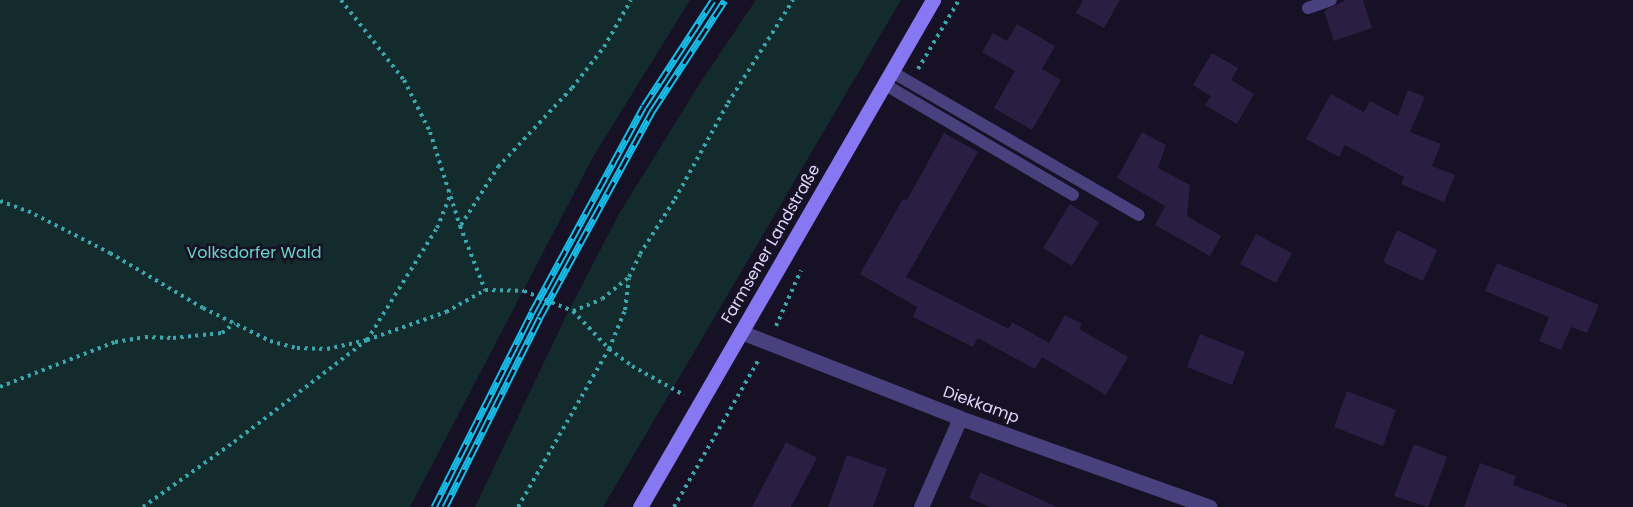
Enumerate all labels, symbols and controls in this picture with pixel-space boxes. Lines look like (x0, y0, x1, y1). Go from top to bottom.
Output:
street label: Farmsener Landstraße (718, 161, 824, 327)
park label: Volksdorfer Wald (186, 243, 322, 263)
street label: Diekkamp (940, 382, 1022, 428)

